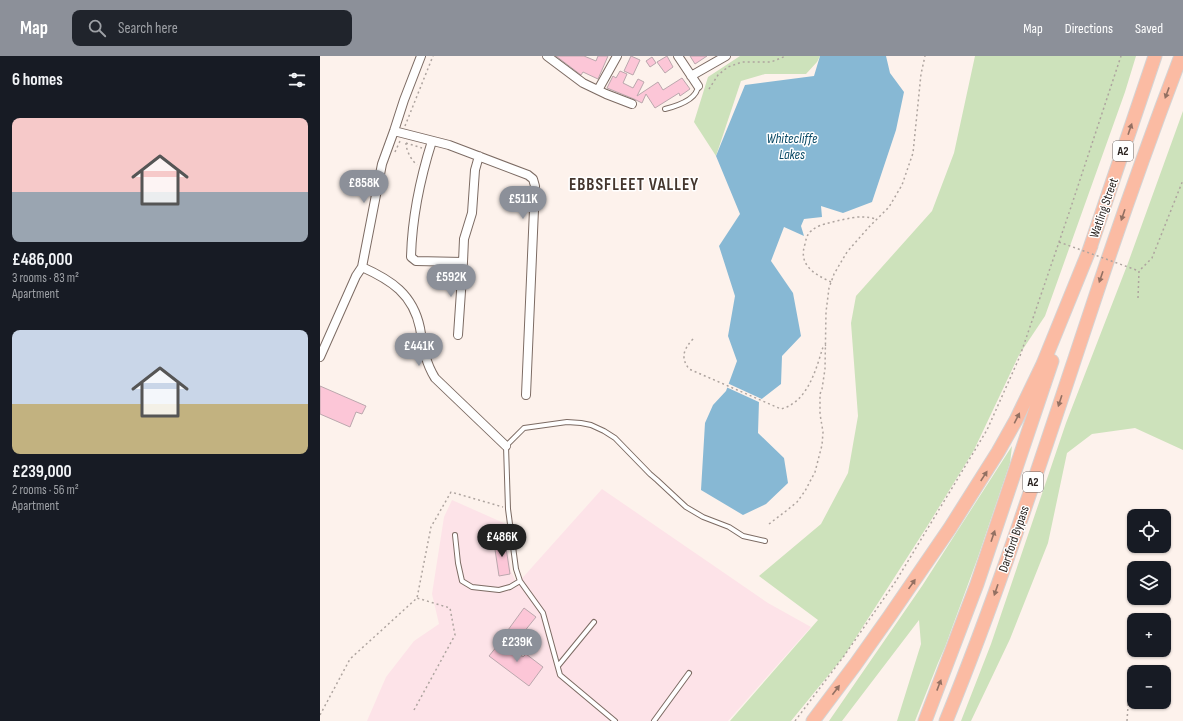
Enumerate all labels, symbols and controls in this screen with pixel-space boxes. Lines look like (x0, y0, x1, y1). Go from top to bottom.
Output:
search box (72, 10, 352, 46)
text: Map (20, 17, 48, 40)
icon: search (86, 17, 108, 39)
text: Search here (118, 19, 178, 38)
text: Map (1023, 20, 1043, 37)
text: Directions (1065, 20, 1113, 37)
text: Saved (1135, 20, 1163, 37)
icon: filters (286, 69, 308, 91)
text: 6 homes (12, 70, 63, 90)
one-way arrow (1164, 87, 1170, 99)
one-way arrow (1127, 123, 1133, 135)
water label: Whitecliffe Lakes (767, 130, 818, 163)
road number: A2 (1113, 141, 1133, 161)
icon: home (124, 144, 196, 216)
pin: £858K (336, 170, 392, 204)
text: £858K (348, 175, 380, 191)
district label: EBBSFLEET VALLEY (569, 175, 699, 195)
street label: Watling Street (1086, 176, 1122, 240)
pin: £511K (495, 186, 551, 220)
text: £511K (508, 191, 538, 207)
one-way arrow (1119, 209, 1125, 221)
text: £486,000 (12, 250, 73, 270)
pin: £592K (423, 264, 479, 298)
text: £592K (436, 269, 466, 285)
text: 3 rooms · 83 m² (12, 270, 79, 286)
one-way arrow (1098, 272, 1104, 284)
text: Apartment (12, 286, 59, 302)
pin: £441K (391, 333, 447, 367)
text: £441K (404, 338, 434, 354)
icon: home (124, 356, 196, 428)
one-way arrow (1057, 395, 1063, 407)
one-way arrow (1014, 412, 1020, 424)
text: £239,000 (12, 462, 72, 482)
one-way arrow (980, 470, 987, 481)
road number: A2 (1023, 472, 1043, 492)
text: 2 rooms · 56 m² (12, 482, 79, 498)
text: Apartment (12, 498, 59, 514)
street label: Dartford Bypass (995, 503, 1033, 574)
map controls (1127, 509, 1171, 709)
button: locate (1127, 509, 1171, 553)
pin: £486K (474, 524, 530, 558)
text: £486K (486, 529, 518, 545)
one-way arrow (990, 530, 996, 542)
button: layers (1127, 561, 1171, 605)
one-way arrow (908, 579, 916, 589)
one-way arrow (993, 585, 999, 597)
button: + (1127, 613, 1171, 657)
pin: £239K (489, 629, 545, 663)
text: £239K (502, 634, 532, 650)
button: − (1127, 665, 1171, 709)
one-way arrow (936, 678, 942, 690)
one-way arrow (832, 684, 841, 695)

